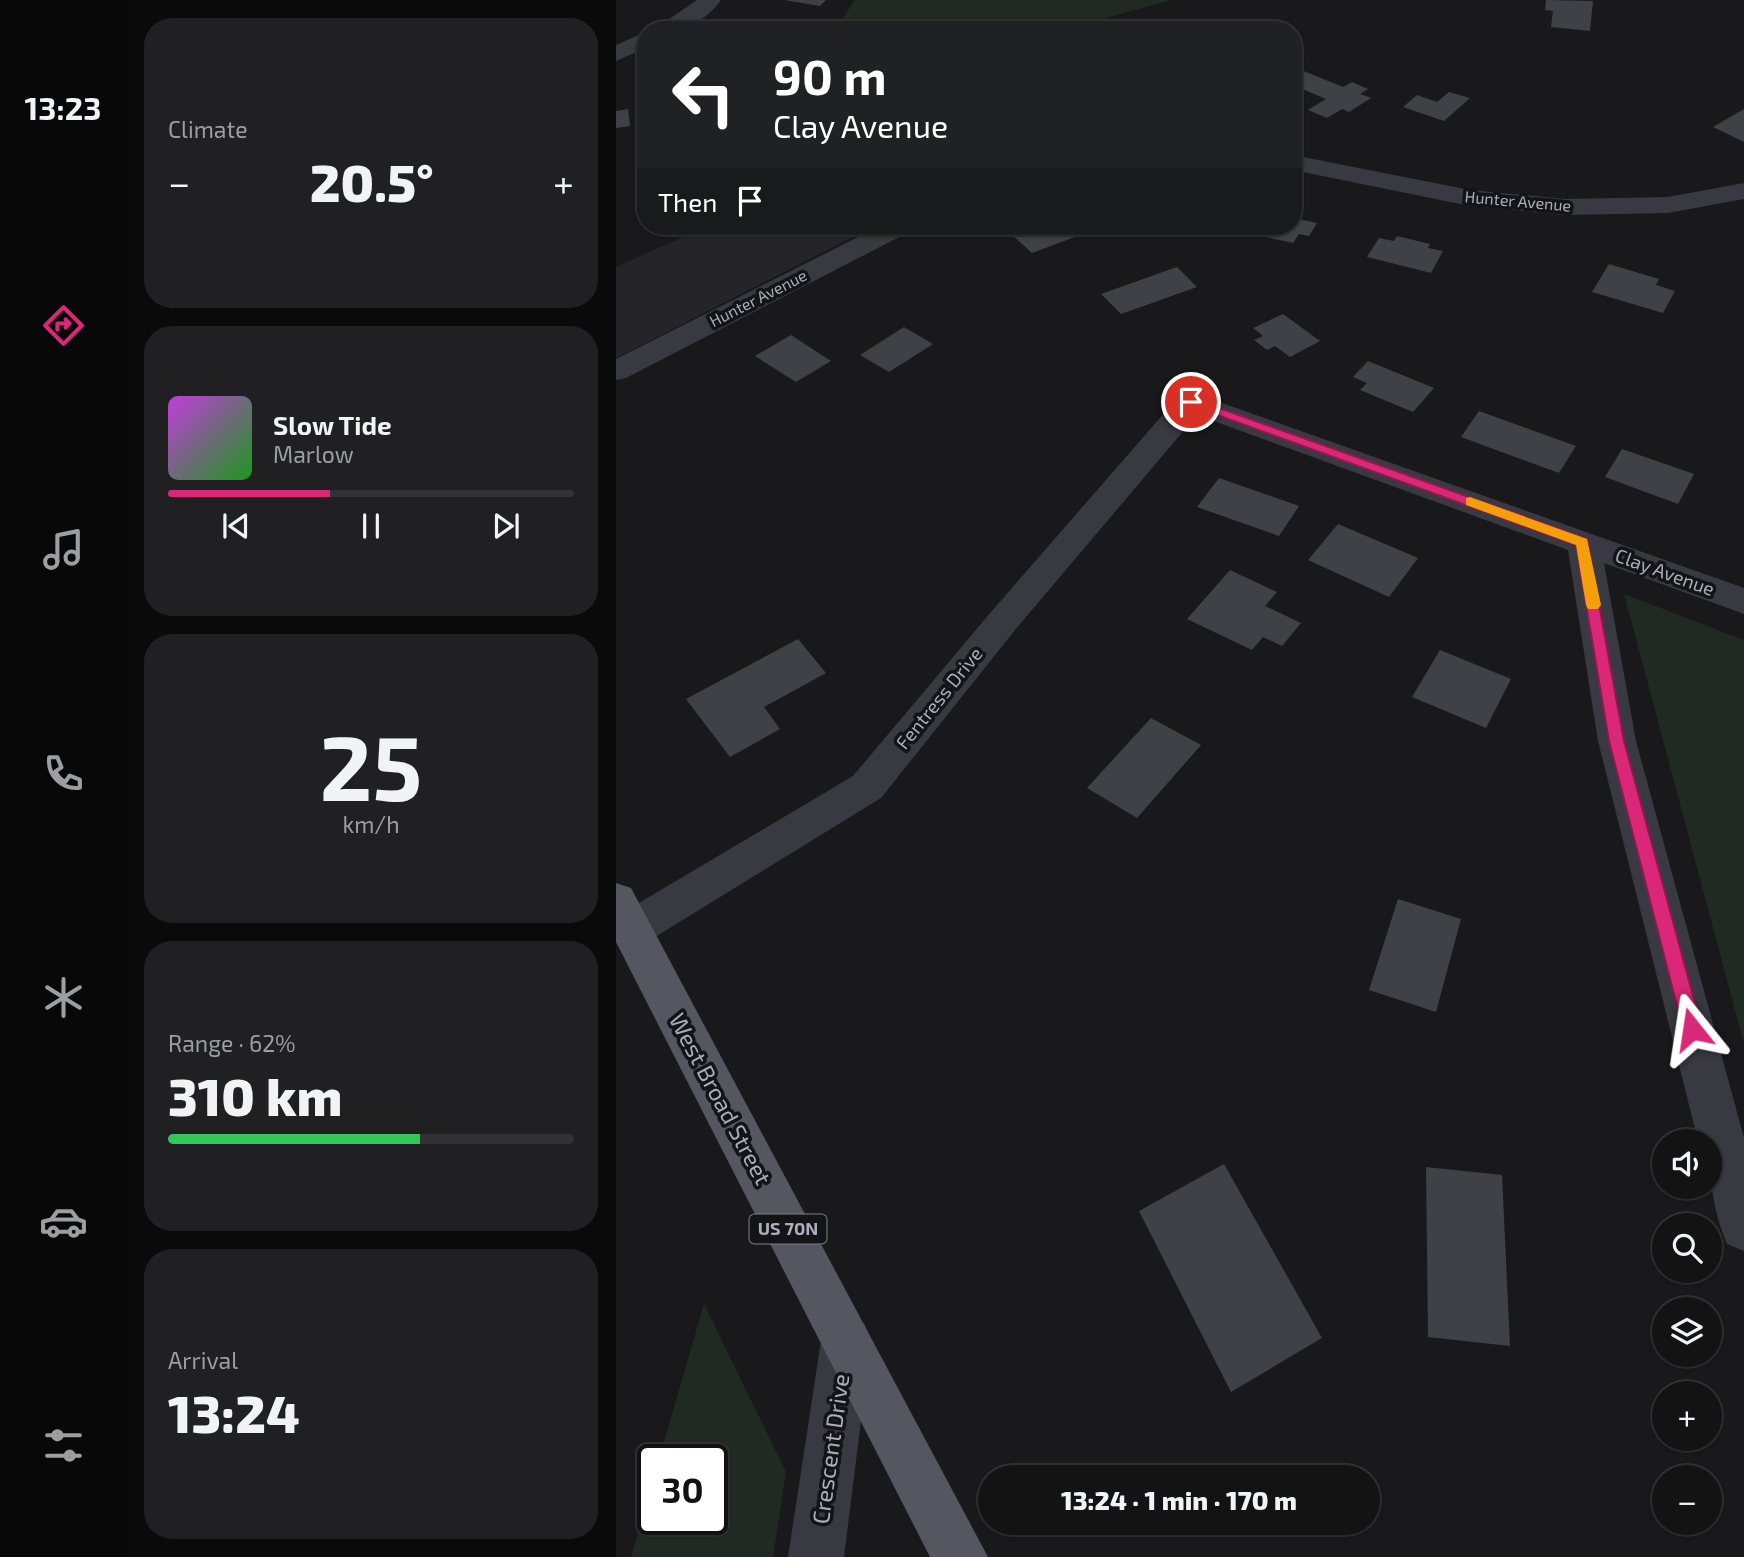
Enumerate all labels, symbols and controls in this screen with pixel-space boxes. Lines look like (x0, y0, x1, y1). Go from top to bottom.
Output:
text: 90 m (773, 46, 887, 105)
icon: left (658, 49, 749, 140)
text: 13:23 (25, 88, 101, 126)
text: Clay Avenue (773, 106, 948, 144)
text: Climate (168, 115, 248, 143)
text: 20.5° (310, 150, 434, 212)
text: − (168, 159, 190, 205)
text: + (553, 159, 574, 205)
icon: arrive (731, 182, 769, 220)
text: Then (658, 186, 717, 217)
street label: Hunter Avenue (1464, 186, 1572, 215)
street label: Hunter Avenue (706, 265, 810, 330)
icon: directions (39, 301, 88, 350)
pin (1161, 372, 1221, 432)
icon: arrive (1172, 383, 1210, 421)
text: Slow Tide (273, 409, 392, 440)
text: Marlow (273, 440, 354, 468)
icon: previous (217, 507, 255, 545)
icon: pause (352, 507, 390, 545)
icon: next (487, 507, 525, 545)
icon: music (39, 525, 88, 574)
street label: Clay Avenue (1612, 543, 1718, 600)
street label: Fentress Drive (890, 642, 987, 753)
text: 25 (319, 710, 423, 819)
icon: phone (39, 749, 88, 798)
text: km/h (342, 810, 400, 838)
icon: climate (39, 973, 88, 1022)
position arrow (1655, 992, 1729, 1066)
street label: West Broad Street (664, 1008, 778, 1189)
text: Range · 62% (168, 1029, 296, 1057)
text: 310 km (168, 1064, 342, 1126)
map controls (1652, 1129, 1722, 1535)
button: sound (1652, 1129, 1722, 1199)
icon: car (39, 1197, 88, 1246)
button: search (1652, 1213, 1722, 1283)
road number: US 70N (750, 1214, 826, 1244)
button: layers (1652, 1297, 1722, 1367)
text: Arrival (168, 1346, 238, 1374)
street label: Crescent Drive (806, 1372, 854, 1526)
text: 13:24 (168, 1381, 300, 1443)
button: + (1652, 1381, 1722, 1451)
icon: filters (39, 1421, 88, 1470)
speed limit sign: 30 (637, 1444, 728, 1535)
button: − (1652, 1465, 1722, 1535)
text: 13:24 · 1 min · 170 m (1061, 1484, 1297, 1515)

